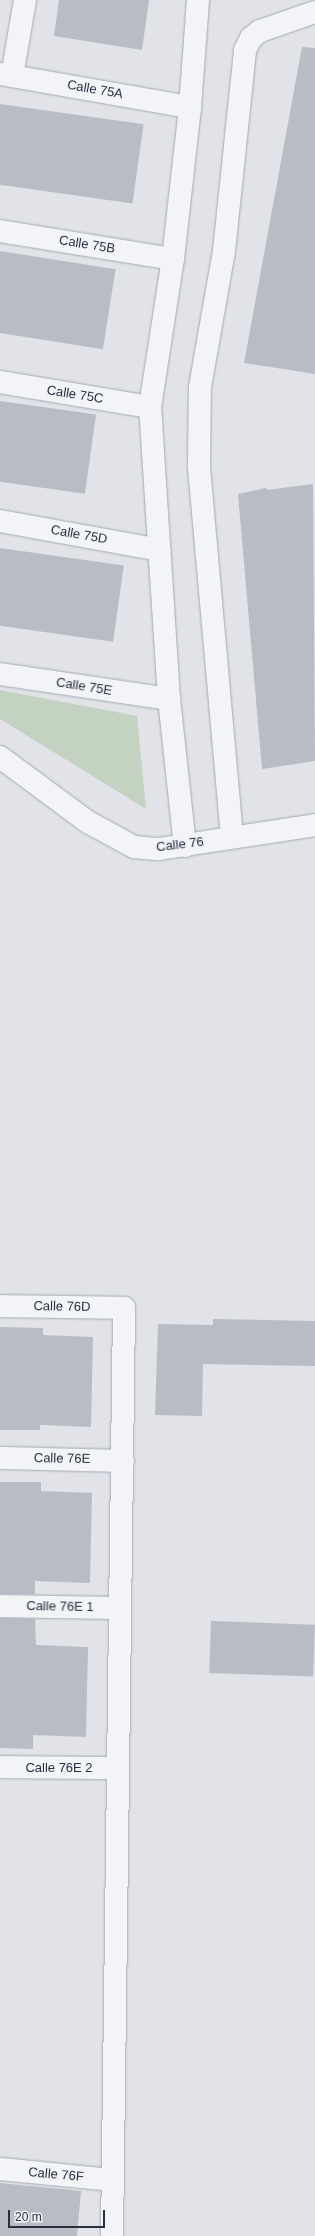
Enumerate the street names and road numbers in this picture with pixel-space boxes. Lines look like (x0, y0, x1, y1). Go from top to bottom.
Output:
street label: Calle 75A (66, 77, 124, 103)
street label: Calle 75B (58, 233, 116, 257)
street label: Calle 75C (46, 383, 104, 407)
street label: Calle 75D (50, 522, 108, 548)
street label: Calle 75E (55, 675, 113, 699)
street label: Calle 76 (155, 834, 205, 856)
street label: Calle 76D (33, 1299, 91, 1315)
street label: Calle 76E (34, 1451, 90, 1467)
street label: Calle 76E 1 (26, 1599, 94, 1615)
street label: Calle 76E 2 (25, 1760, 93, 1776)
street label: Calle 76F (28, 2165, 84, 2185)

